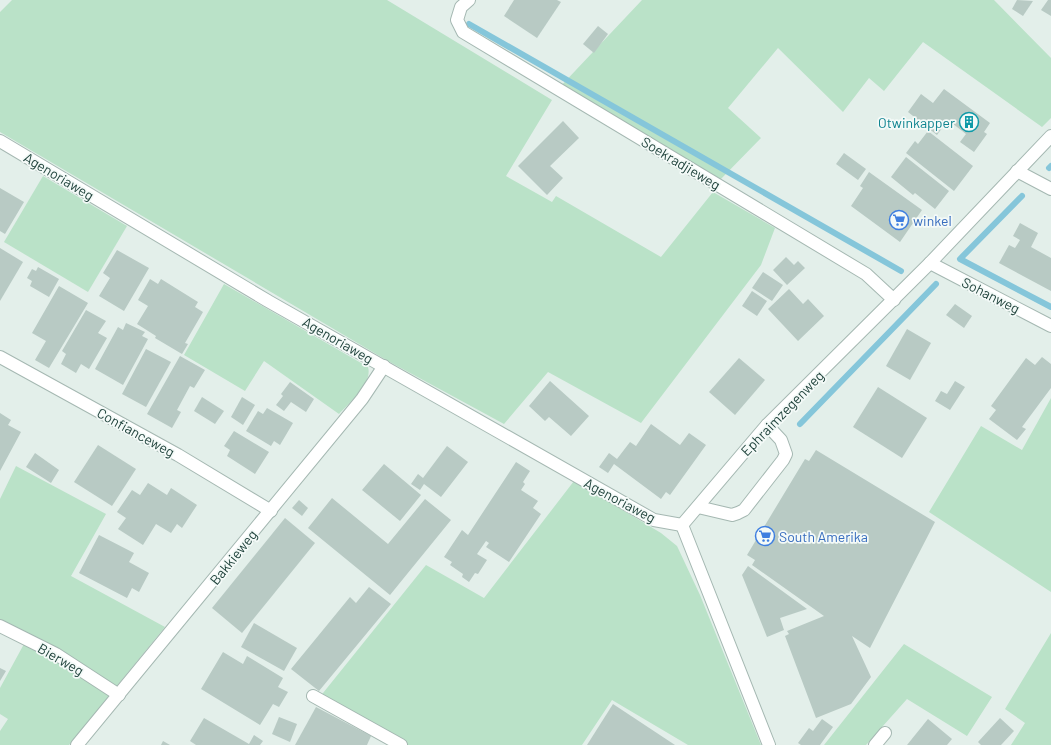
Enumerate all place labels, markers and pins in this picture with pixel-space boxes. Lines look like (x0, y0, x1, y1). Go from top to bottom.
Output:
building icon: Otwinkapper (958, 111, 980, 133)
place label: Otwinkapper (878, 114, 955, 131)
supermarket icon: winkel (888, 209, 910, 231)
place label: winkel (913, 212, 952, 229)
supermarket icon: South Amerika (754, 525, 776, 547)
place label: South Amerika (779, 528, 868, 545)

